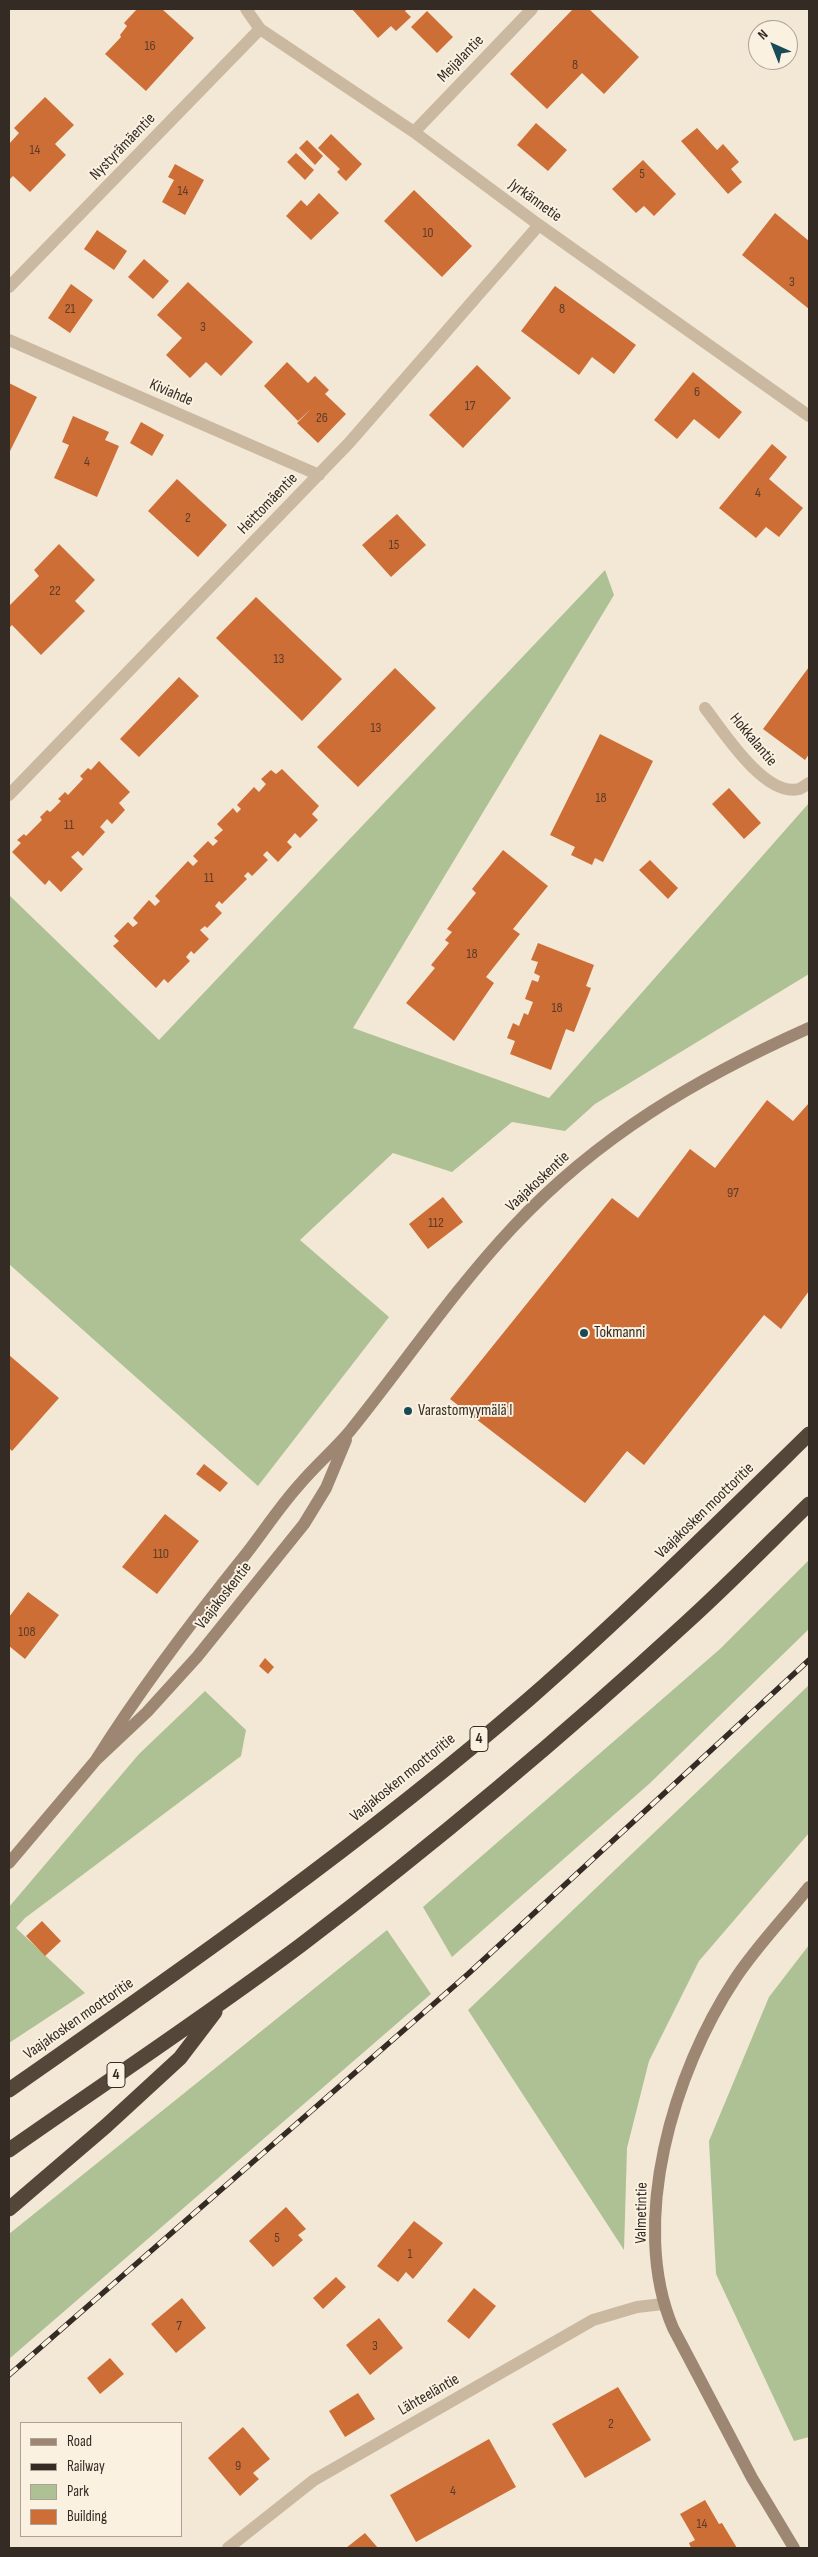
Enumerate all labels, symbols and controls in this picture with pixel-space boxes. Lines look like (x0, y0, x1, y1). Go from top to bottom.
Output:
north arrow (748, 20, 798, 70)
text: N (754, 26, 772, 43)
street label: Meijalantie (434, 31, 488, 87)
house number: 16 (144, 38, 156, 54)
house number: 8 (572, 57, 578, 73)
street label: Nystyrämäentie (86, 109, 160, 185)
house number: 14 (30, 142, 40, 158)
house number: 5 (639, 166, 645, 182)
street label: Jyrkännetie (505, 175, 565, 227)
house number: 14 (178, 183, 188, 199)
house number: 10 (422, 225, 434, 241)
house number: 3 (789, 274, 795, 290)
house number: 21 (65, 301, 75, 317)
house number: 8 (559, 301, 565, 317)
house number: 3 (200, 319, 206, 335)
street label: Kiviahde (146, 375, 196, 411)
house number: 6 (694, 384, 700, 400)
house number: 17 (465, 398, 475, 414)
house number: 26 (316, 410, 328, 426)
house number: 4 (84, 454, 90, 470)
street label: Heittomäentie (234, 469, 302, 539)
house number: 4 (755, 485, 761, 501)
house number: 2 (185, 510, 191, 526)
house number: 15 (389, 537, 399, 553)
house number: 22 (49, 583, 61, 599)
house number: 13 (274, 651, 284, 667)
street label: Hokkalantie (725, 709, 781, 771)
house number: 13 (371, 720, 381, 736)
house number: 18 (595, 790, 607, 806)
house number: 11 (64, 817, 74, 833)
house number: 11 (204, 870, 214, 886)
house number: 18 (466, 946, 478, 962)
house number: 18 (551, 1000, 563, 1016)
street label: Vaajakoskentie (502, 1148, 574, 1216)
house number: 97 (727, 1185, 739, 1201)
house number: 112 (428, 1215, 444, 1231)
place label: Tokmanni (594, 1323, 645, 1343)
marker: Tokmanni (578, 1327, 590, 1339)
place label: Varastomyymälä I (418, 1401, 512, 1421)
marker: Varastomyymälä I (402, 1405, 414, 1417)
street label: Vaajakosken moottoritie (652, 1459, 758, 1563)
house number: 110 (153, 1546, 169, 1562)
street label: Vaajakoskentie (192, 1559, 256, 1633)
house number: 108 (18, 1624, 36, 1640)
road number: 4 (470, 1726, 488, 1752)
street label: Vaajakosken moottoritie (347, 1730, 459, 1826)
street label: Vaajakosken moottoritie (20, 1974, 138, 2064)
road number: 4 (107, 2062, 125, 2088)
street label: Valmetintie (632, 2182, 652, 2244)
house number: 5 (274, 2230, 280, 2246)
house number: 1 (408, 2246, 412, 2262)
house number: 7 (176, 2318, 182, 2334)
house number: 3 (372, 2338, 378, 2354)
street label: Lähteeläntie (395, 2370, 463, 2420)
house number: 2 (608, 2416, 614, 2432)
legend (20, 2422, 182, 2537)
text: Road (67, 2432, 92, 2451)
text: Railway (67, 2457, 105, 2476)
house number: 9 (235, 2458, 241, 2474)
text: Park (67, 2482, 89, 2501)
house number: 4 (450, 2483, 456, 2499)
text: Building (67, 2507, 107, 2526)
house number: 14 (697, 2516, 707, 2532)

